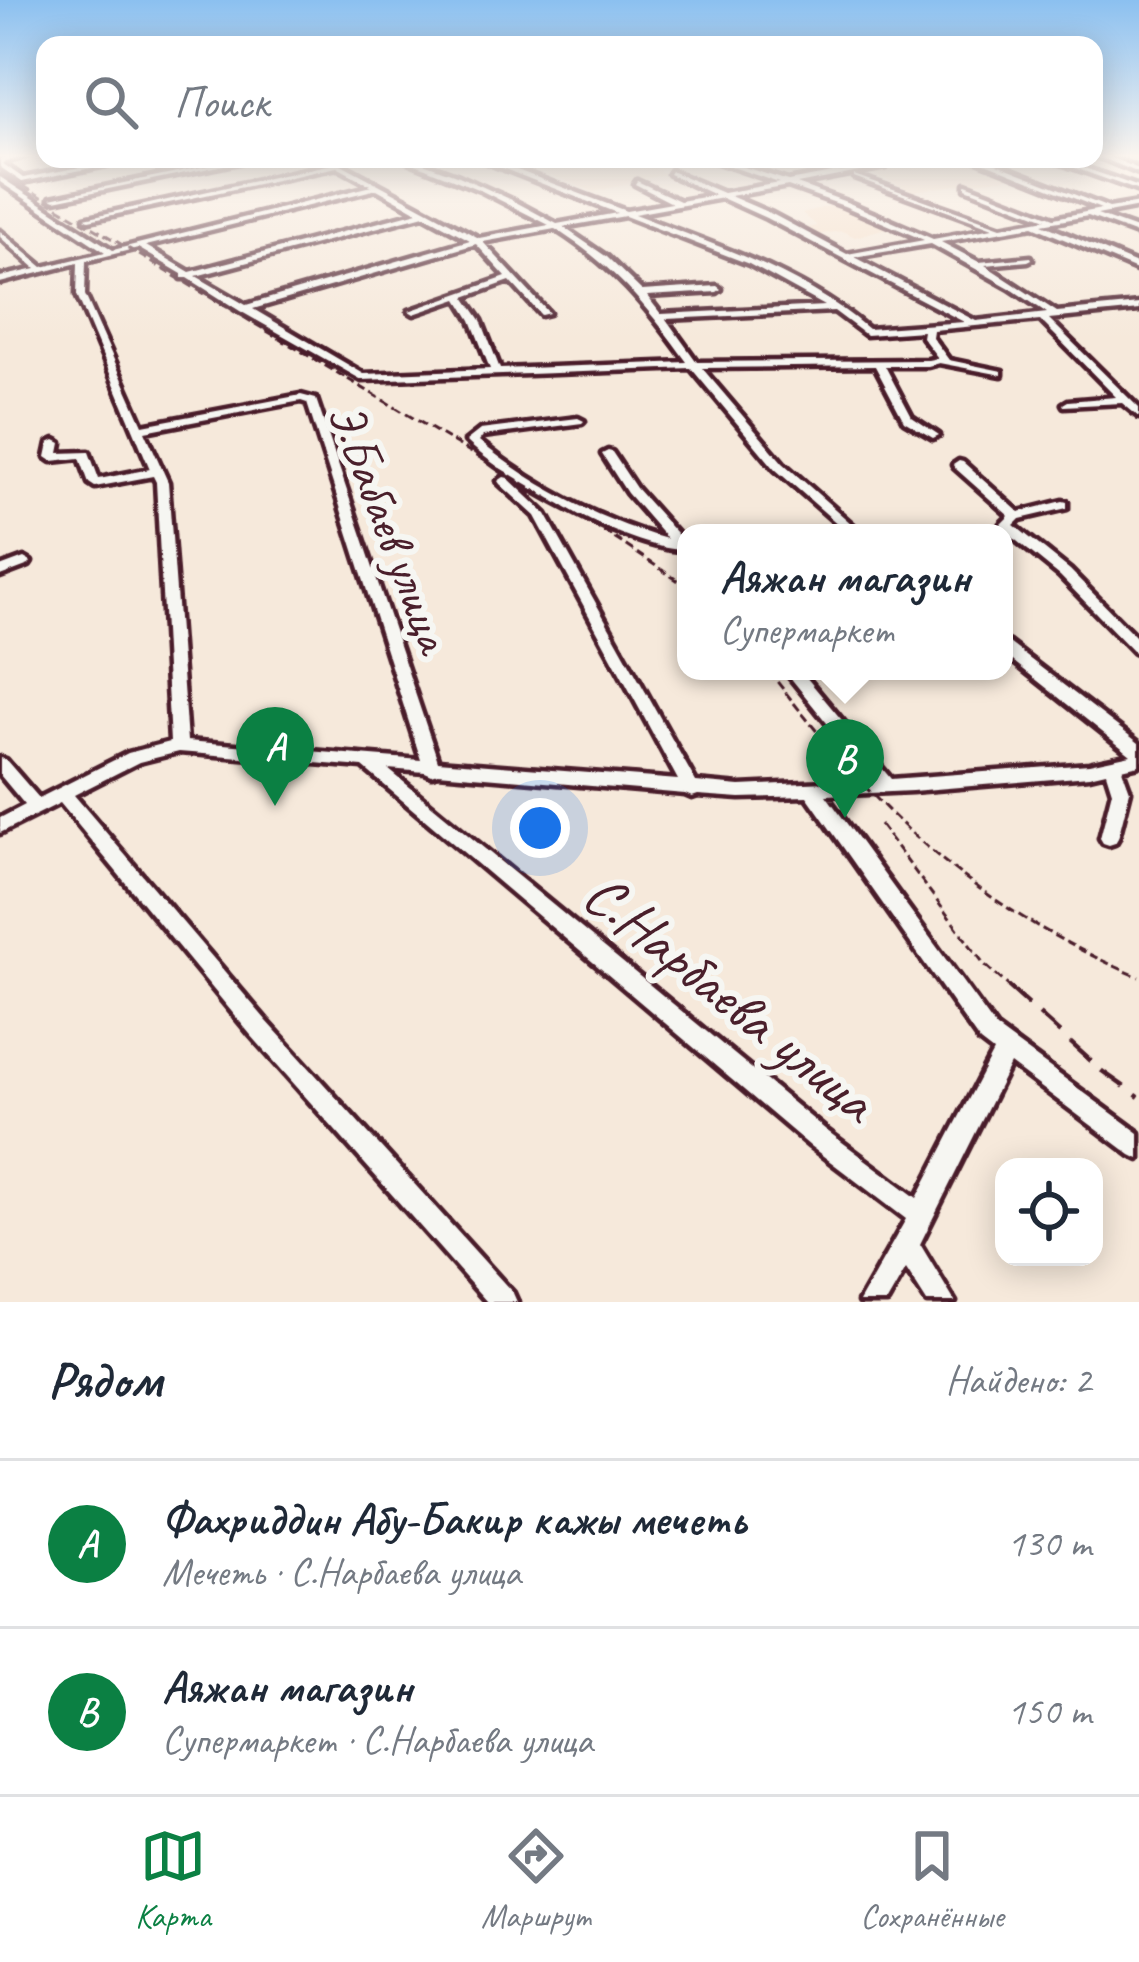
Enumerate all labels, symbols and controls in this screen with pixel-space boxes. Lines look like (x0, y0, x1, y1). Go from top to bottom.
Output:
search box (36, 36, 1103, 168)
icon: search (78, 69, 144, 135)
text: Поиск (174, 74, 269, 131)
street label: Э.Бабаев улица (313, 394, 468, 664)
popup (677, 524, 1013, 680)
text: Аяжан магазин (720, 549, 970, 606)
text: Супермаркет (720, 606, 894, 655)
pin: A (236, 707, 314, 806)
pin: B (806, 719, 884, 818)
your location (510, 798, 570, 858)
street label: С.Нарбаева улица (568, 856, 895, 1140)
map controls (995, 1158, 1103, 1266)
button: locate (995, 1158, 1103, 1266)
text: Рядом (48, 1348, 162, 1412)
text: Найдено: 2 (946, 1356, 1091, 1405)
text: Фахриддин Абу-Бакир кажы мечеть (162, 1491, 746, 1548)
text: A (77, 1519, 97, 1568)
text: 130 m (1007, 1519, 1091, 1568)
text: Мечеть · С.Нарбаева улица (162, 1548, 521, 1597)
text: Аяжан магазин (162, 1659, 413, 1716)
text: B (77, 1687, 97, 1736)
text: 150 m (1007, 1687, 1091, 1736)
text: Супермаркет · С.Нарбаева улица (162, 1716, 593, 1765)
tab: Карта (135, 1823, 211, 1937)
tab: Маршрут (481, 1823, 590, 1937)
tab: Сохранённые (860, 1823, 1004, 1937)

